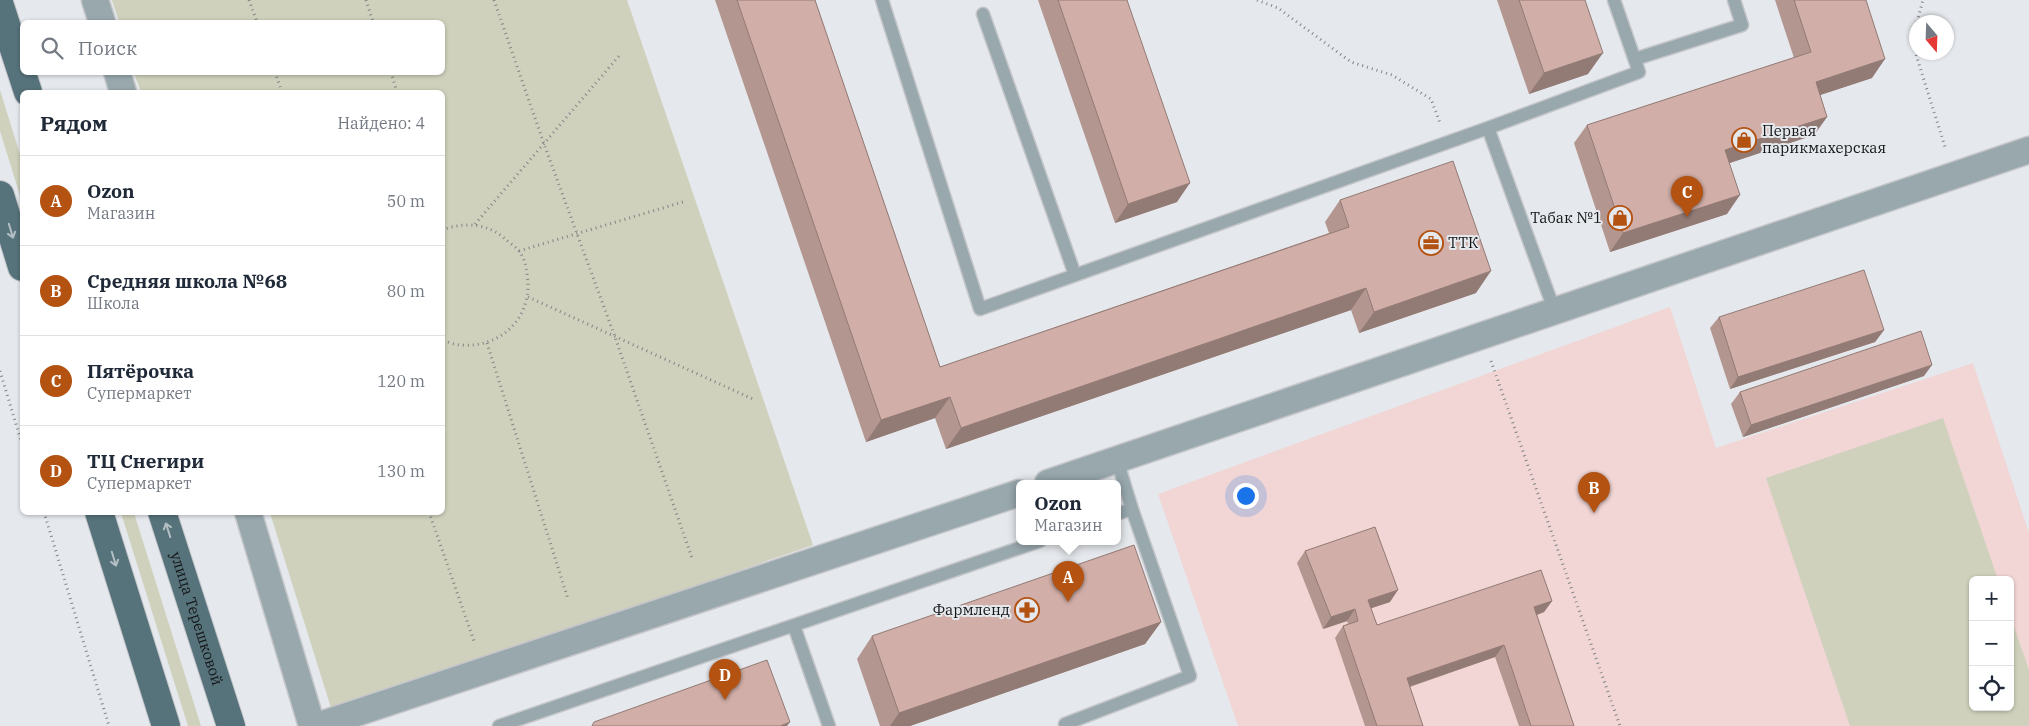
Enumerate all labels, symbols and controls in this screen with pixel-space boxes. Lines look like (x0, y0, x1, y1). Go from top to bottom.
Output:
north arrow (1909, 15, 1954, 60)
search box (20, 20, 445, 75)
icon: search (38, 34, 66, 62)
text: Поиск (78, 36, 137, 60)
text: Рядом (40, 109, 108, 137)
text: Найдено: 4 (337, 113, 425, 133)
place label: Первая парикмахерская (1762, 121, 1886, 157)
shop icon: Первая парикмахерская (1731, 127, 1757, 153)
pin: C (1671, 176, 1703, 217)
text: Ozon (87, 179, 135, 203)
text: A (50, 191, 62, 211)
text: 50 m (387, 191, 425, 211)
text: Магазин (87, 203, 155, 223)
shop icon: Табак №1 (1607, 205, 1633, 231)
place label: Табак №1 (1530, 208, 1602, 227)
one-way arrow (7, 223, 17, 239)
office icon: ТТК (1418, 230, 1444, 256)
place label: ТТК (1448, 233, 1479, 252)
text: Средняя школа №68 (87, 269, 287, 293)
text: B (50, 281, 62, 301)
text: 80 m (387, 281, 425, 301)
text: Школа (87, 293, 140, 313)
text: Пятёрочка (87, 359, 194, 383)
text: C (51, 371, 61, 391)
text: 120 m (377, 371, 425, 391)
text: Супермаркет (87, 383, 192, 403)
text: ТЦ Снегири (87, 449, 204, 473)
text: D (50, 461, 62, 481)
text: 130 m (377, 461, 425, 481)
pin: B (1578, 472, 1610, 513)
text: Супермаркет (87, 473, 192, 493)
popup (1016, 480, 1121, 545)
your location (1233, 483, 1259, 509)
text: Ozon (1034, 491, 1082, 515)
text: Магазин (1034, 515, 1103, 535)
one-way arrow (162, 522, 172, 538)
street label: улица Терешковой (166, 549, 227, 688)
one-way arrow (109, 551, 119, 567)
pin: A (1052, 561, 1084, 602)
map controls (1969, 576, 2014, 711)
button: + (1969, 576, 2014, 621)
pharmacy icon: Фармленд (1014, 597, 1040, 623)
place label: Фармленд (933, 600, 1010, 619)
button: − (1969, 621, 2014, 666)
pin: D (709, 659, 741, 700)
button: locate (1969, 666, 2014, 711)

